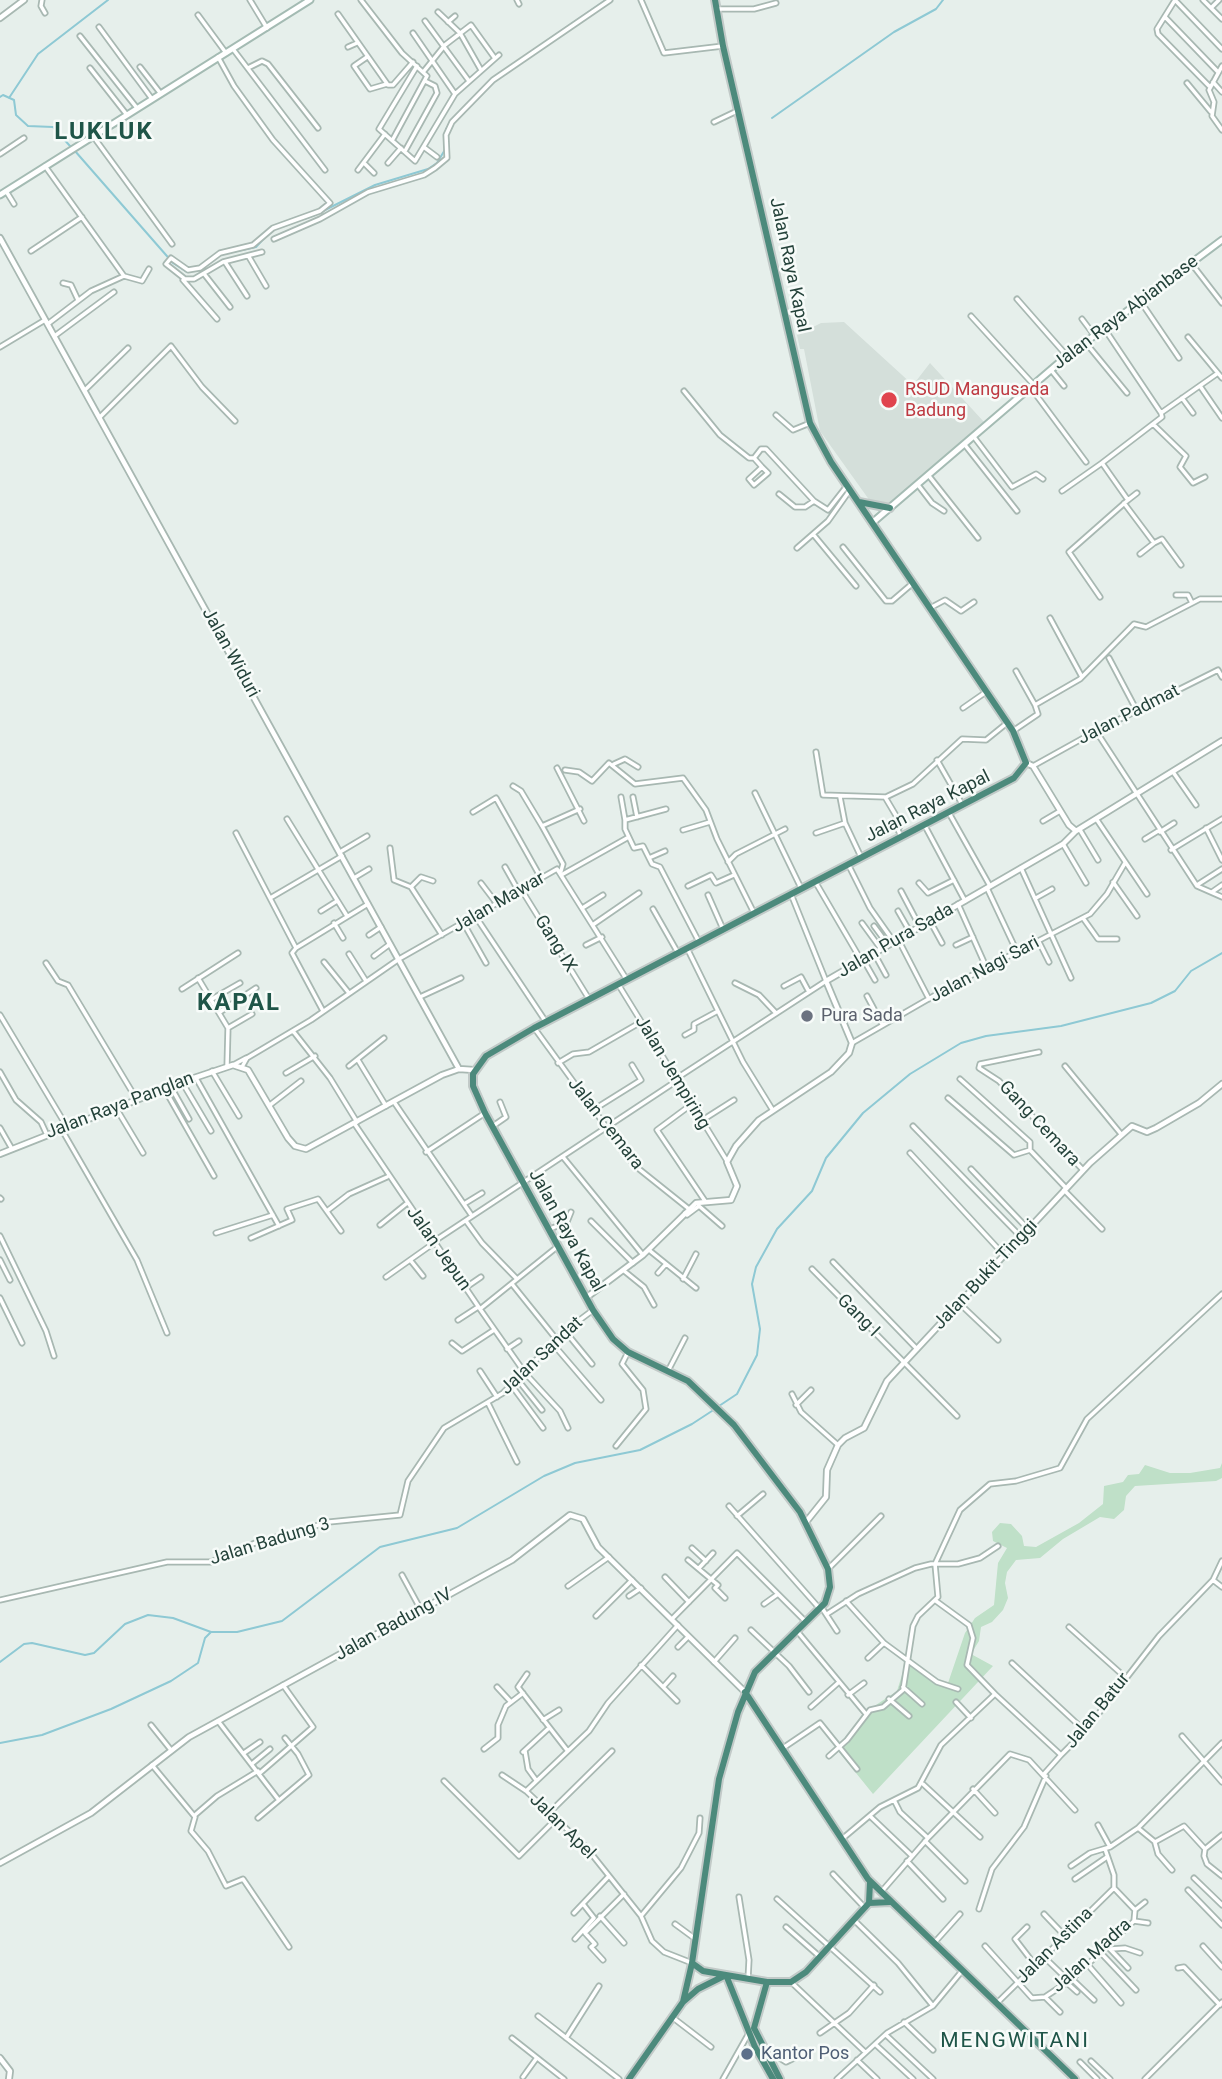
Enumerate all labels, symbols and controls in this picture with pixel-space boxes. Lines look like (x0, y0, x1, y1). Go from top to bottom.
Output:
district label: LUKLUK (55, 119, 153, 147)
street label: Jalan Raya Kapal (764, 196, 814, 334)
street label: Jalan Raya Abianbase (1049, 251, 1203, 375)
place label: RSUD Mangusada Badung (905, 379, 1049, 422)
marker: RSUD Mangusada Badung (879, 390, 899, 410)
street label: Jalan Widuri (197, 604, 263, 702)
street label: Jalan Padmat (1075, 680, 1183, 750)
street label: Jalan Raya Kapal (862, 766, 994, 848)
street label: Jalan Mawar (449, 868, 549, 938)
street label: Jalan Pura Sada (834, 899, 958, 983)
street label: Gang IX (529, 912, 581, 976)
street label: Jalan Nagi Sari (927, 932, 1043, 1008)
district label: KAPAL (198, 990, 280, 1018)
place label: Pura Sada (821, 1005, 903, 1027)
marker: Pura Sada (799, 1008, 815, 1024)
street label: Jalan Jempiring (630, 1012, 714, 1134)
street label: Jalan Raya Panglan (43, 1068, 197, 1144)
street label: Jalan Cemara (562, 1074, 648, 1174)
street label: Gang Cemara (994, 1077, 1084, 1171)
street label: Jalan Raya Kapal (523, 1166, 609, 1296)
street label: Jalan Jepun (401, 1203, 475, 1295)
street label: Jalan Bukit Tinggi (929, 1215, 1043, 1335)
street label: Gang I (832, 1290, 884, 1342)
street label: Jalan Sandat (496, 1312, 588, 1400)
street label: Jalan Badung 3 (208, 1514, 332, 1570)
street label: Jalan Badung IV (332, 1584, 456, 1666)
street label: Jalan Batur (1061, 1669, 1135, 1753)
street label: Jalan Apel (525, 1790, 599, 1864)
street label: Jalan Astina (1012, 1903, 1098, 1989)
street label: Jalan Madra (1048, 1915, 1136, 1997)
district label: MENGWITANI (941, 2029, 1089, 2055)
place label: Kantor Pos (761, 2043, 849, 2065)
marker: Kantor Pos (739, 2046, 755, 2062)

